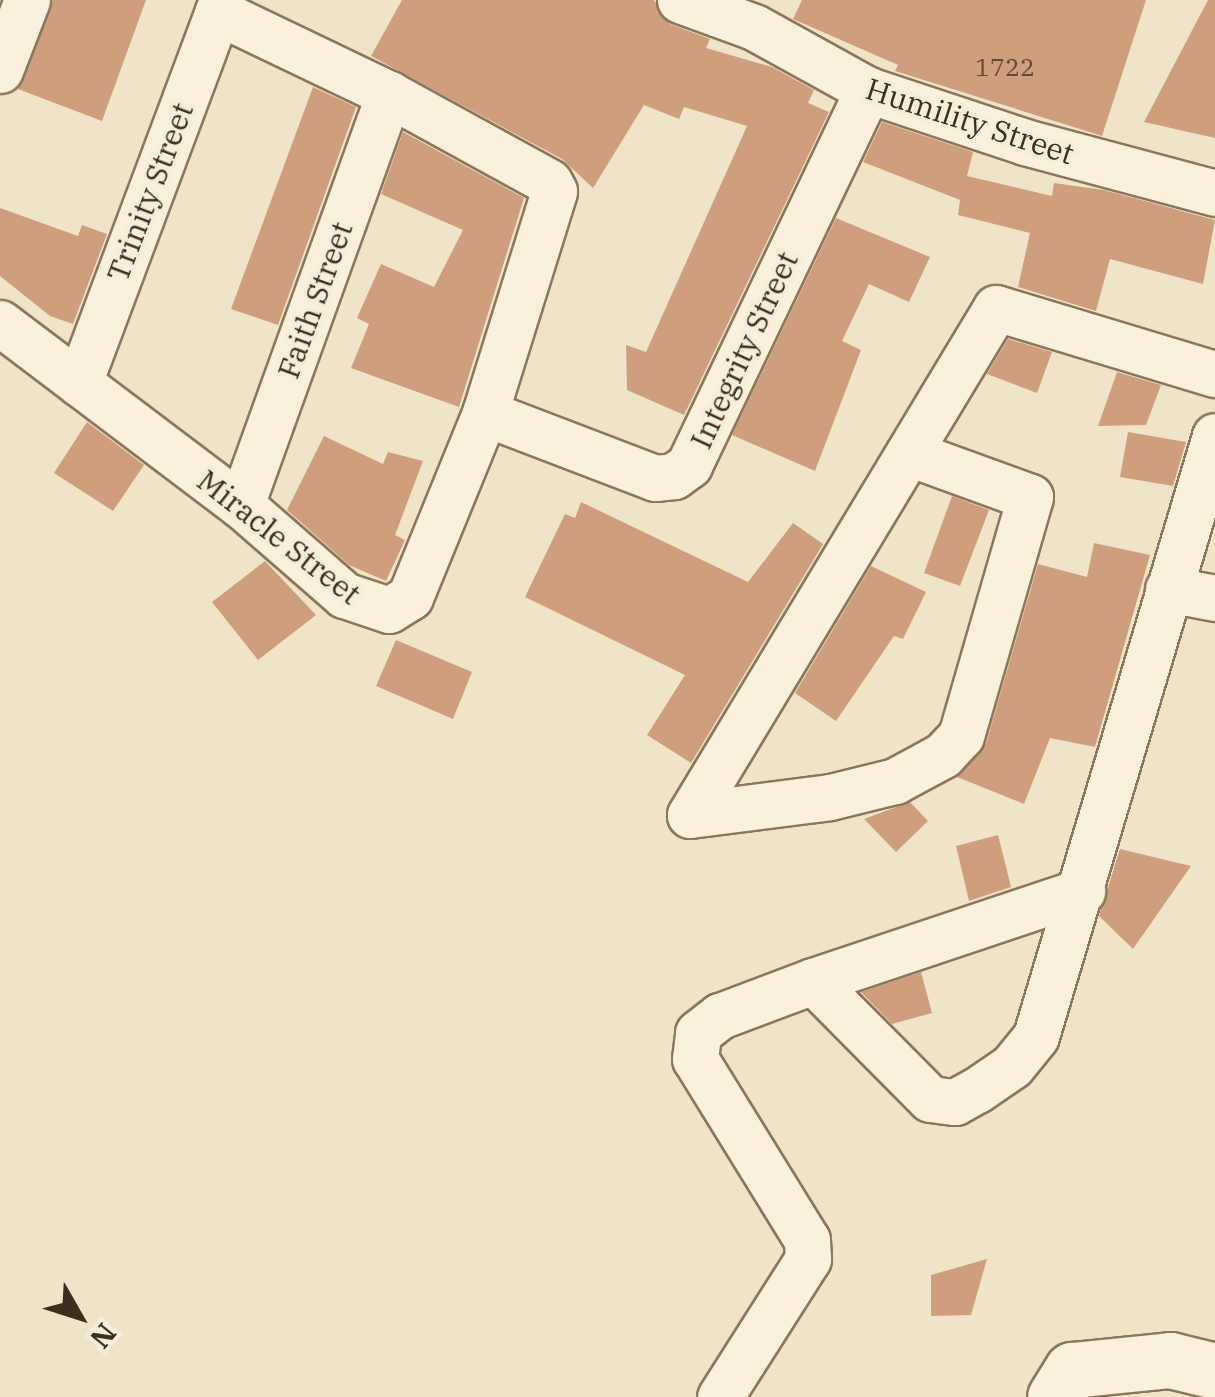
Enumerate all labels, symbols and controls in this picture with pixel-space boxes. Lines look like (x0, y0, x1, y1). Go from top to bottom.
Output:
house number: 1722 (975, 52, 1035, 82)
street label: Humility Street (861, 70, 1079, 172)
street label: Trinity Street (99, 98, 201, 286)
street label: Faith Street (270, 217, 360, 383)
street label: Integrity Street (683, 246, 805, 454)
street label: Miracle Street (190, 462, 368, 612)
north arrow (30, 1267, 130, 1367)
text: N (82, 1316, 125, 1356)

